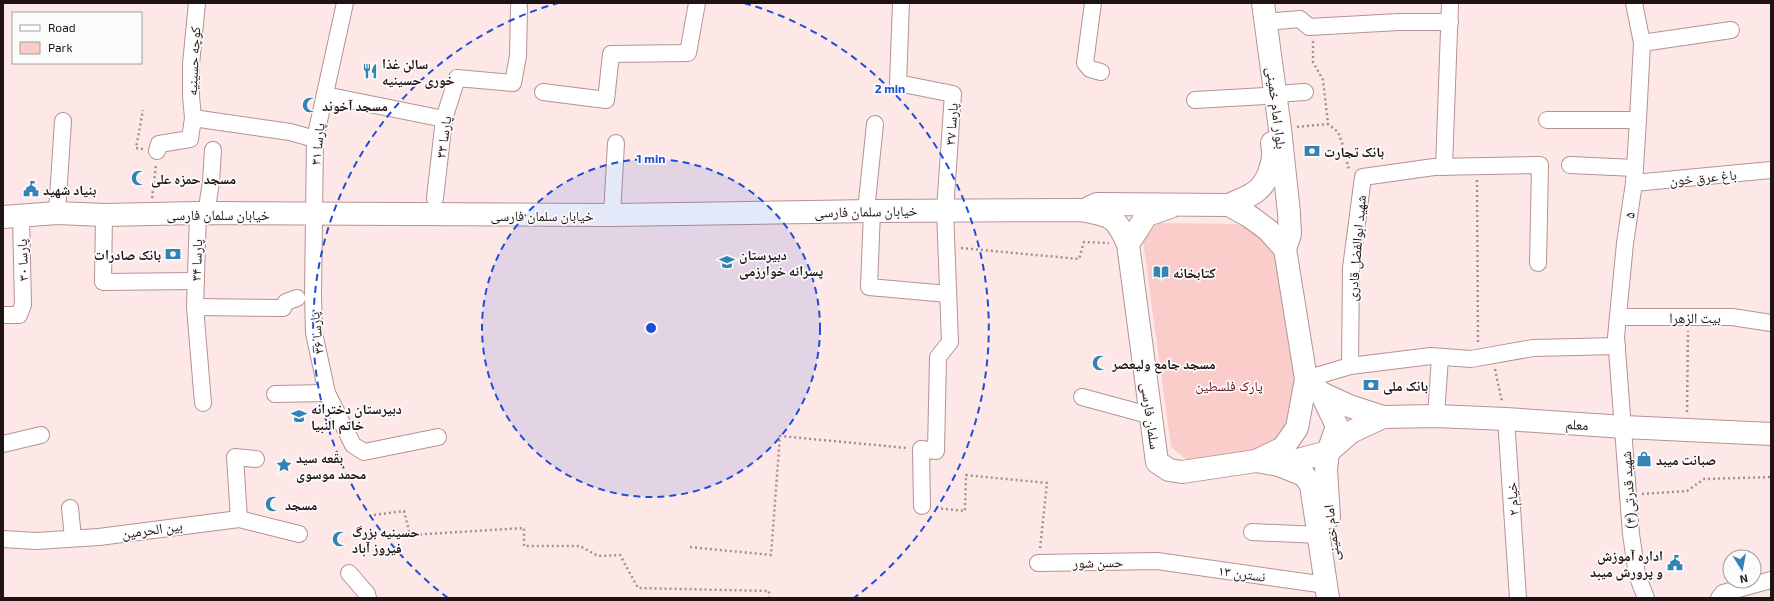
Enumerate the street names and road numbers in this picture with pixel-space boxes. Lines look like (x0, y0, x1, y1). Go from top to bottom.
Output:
street label: کوچه حسینیه (183, 26, 204, 96)
street label: بلوار امام خمینی (1262, 66, 1290, 150)
street label: پارسا ۳۷ (941, 102, 962, 146)
street label: پارسا ۳۳ (432, 115, 455, 159)
street label: پارسا ۳۱ (306, 122, 329, 166)
street label: باغ عرق خون (1669, 166, 1738, 190)
street label: شهید ابوالفضل قادری (1343, 194, 1370, 302)
street label: خیابان سلمان فارسی (814, 202, 918, 221)
street label: خیابان سلمان فارسی (166, 206, 270, 224)
street label: خیابان سلمان فارسی (490, 207, 594, 225)
street label: ۵ (1620, 211, 1638, 219)
street label: پارسا ۳۰ (13, 238, 32, 281)
street label: پارسا ۳۴ (187, 238, 206, 281)
street label: بیت الزهرا (1669, 309, 1721, 327)
street label: پارسا ۳۶ (305, 311, 328, 355)
street label: سلمان فارسی (1137, 382, 1164, 450)
street label: معلم (1565, 415, 1589, 435)
street label: شهید قدرتی(۴) (1617, 450, 1640, 530)
street label: خیام ۲ (1502, 481, 1524, 516)
street label: امام خمینی (1320, 504, 1344, 562)
street label: بین الحرمین (121, 516, 184, 543)
street label: حسن شور (1072, 553, 1124, 572)
street label: نسترن ۱۳ (1217, 561, 1267, 586)

